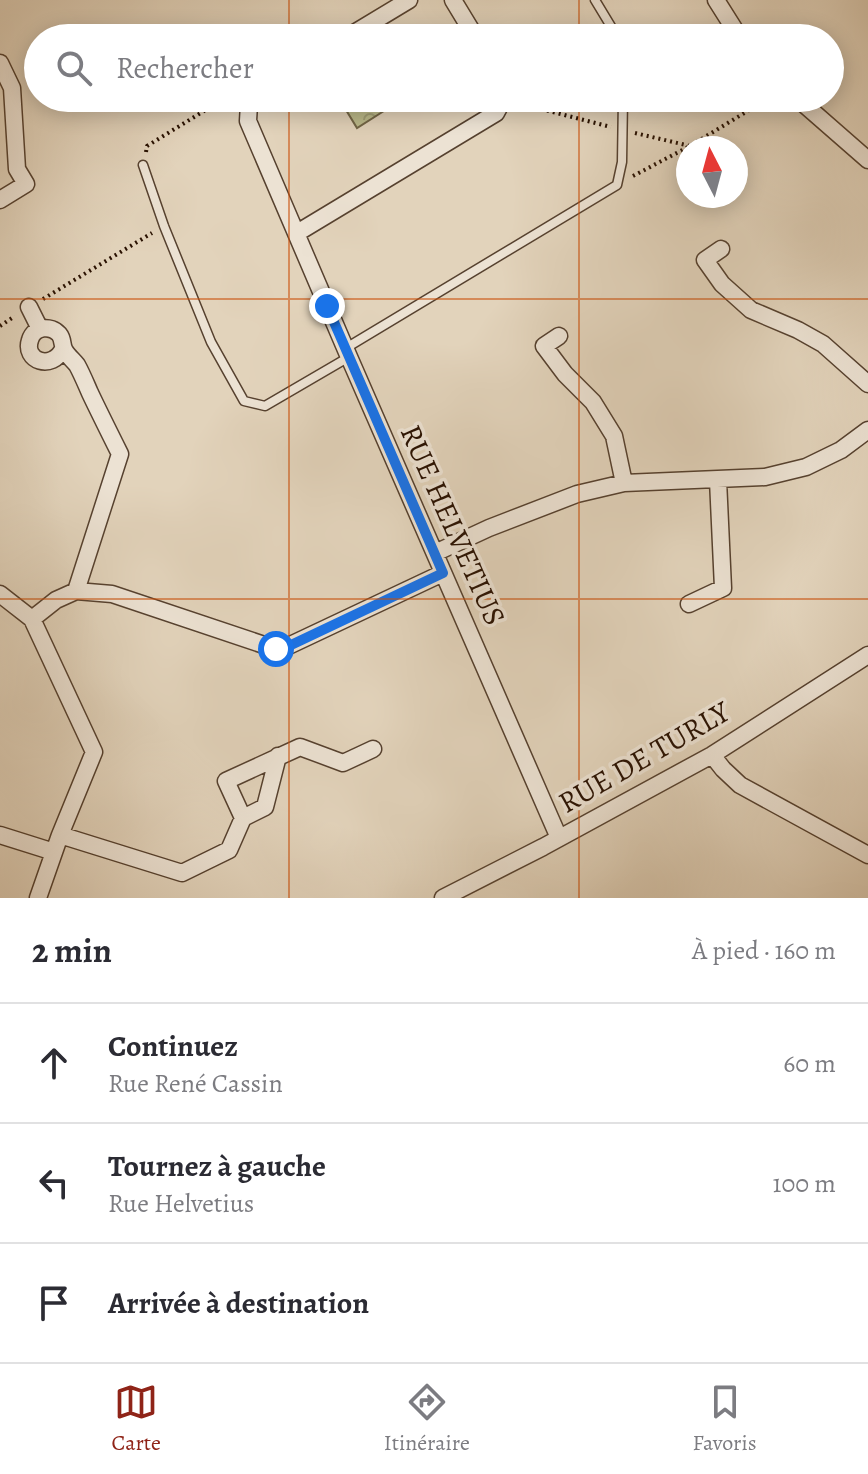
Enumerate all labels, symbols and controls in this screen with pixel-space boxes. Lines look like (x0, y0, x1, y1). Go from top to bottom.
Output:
search box (24, 24, 844, 112)
icon: search (52, 46, 96, 90)
text: Rechercher (116, 48, 254, 88)
north arrow (676, 136, 748, 208)
route end (309, 288, 345, 324)
street label: RUE HELVETIUS (391, 418, 515, 632)
route start (258, 631, 294, 667)
street label: RUE DE TURLY (551, 691, 738, 822)
text: 2 min (32, 927, 112, 974)
text: À pied · 160 m (692, 933, 836, 968)
text: Continuez (108, 1026, 238, 1066)
icon: ahead (32, 1041, 76, 1085)
text: 60 m (783, 1046, 836, 1081)
text: Rue René Cassin (108, 1066, 283, 1101)
text: Tournez à gauche (108, 1146, 326, 1186)
icon: left (32, 1161, 76, 1205)
text: 100 m (773, 1166, 836, 1201)
text: Rue Helvetius (108, 1186, 254, 1221)
icon: arrive (32, 1281, 76, 1325)
text: Arrivée à destination (108, 1283, 369, 1323)
tab: Carte (111, 1380, 161, 1458)
tab: Itinéraire (384, 1380, 470, 1458)
tab: Favoris (693, 1380, 757, 1458)

